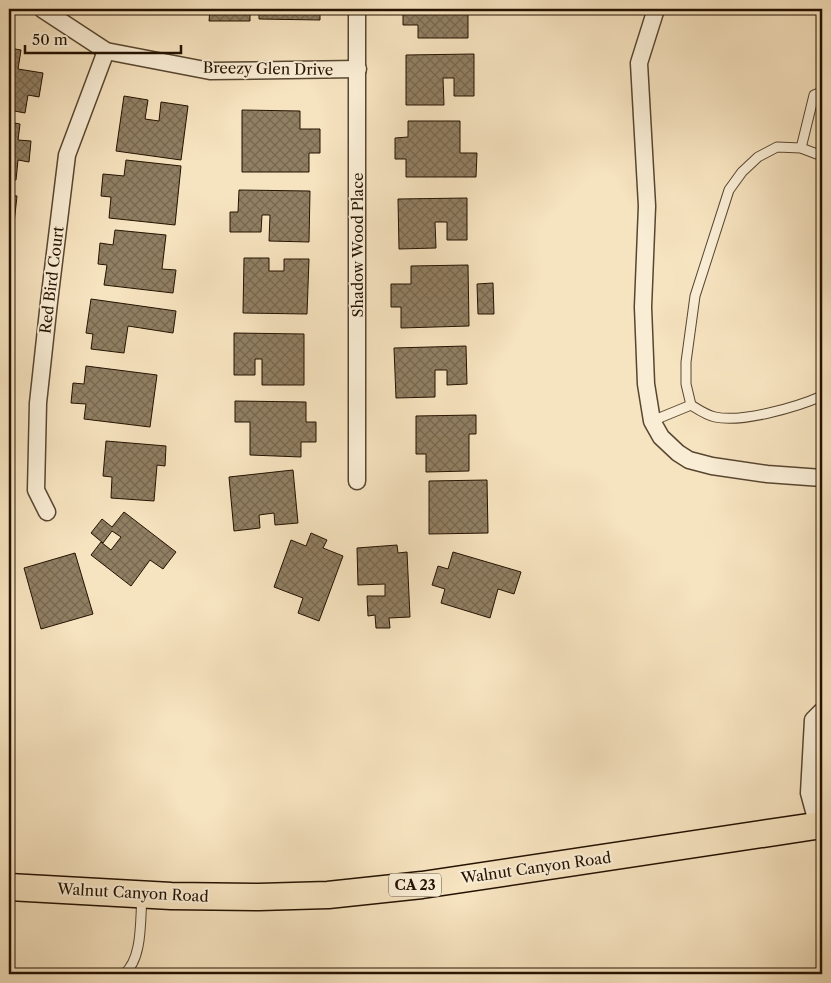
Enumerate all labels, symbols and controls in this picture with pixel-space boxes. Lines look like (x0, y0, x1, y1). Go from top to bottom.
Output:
scale bar (25, 22, 181, 54)
text: 50 m (32, 30, 68, 49)
street label: Breezy Glen Drive (203, 58, 333, 79)
street label: Shadow Wood Place (348, 173, 367, 317)
street label: Red Bird Court (35, 224, 68, 335)
street label: Walnut Canyon Road (459, 848, 612, 888)
road number: CA 23 (389, 874, 441, 896)
street label: Walnut Canyon Road (56, 879, 209, 906)

